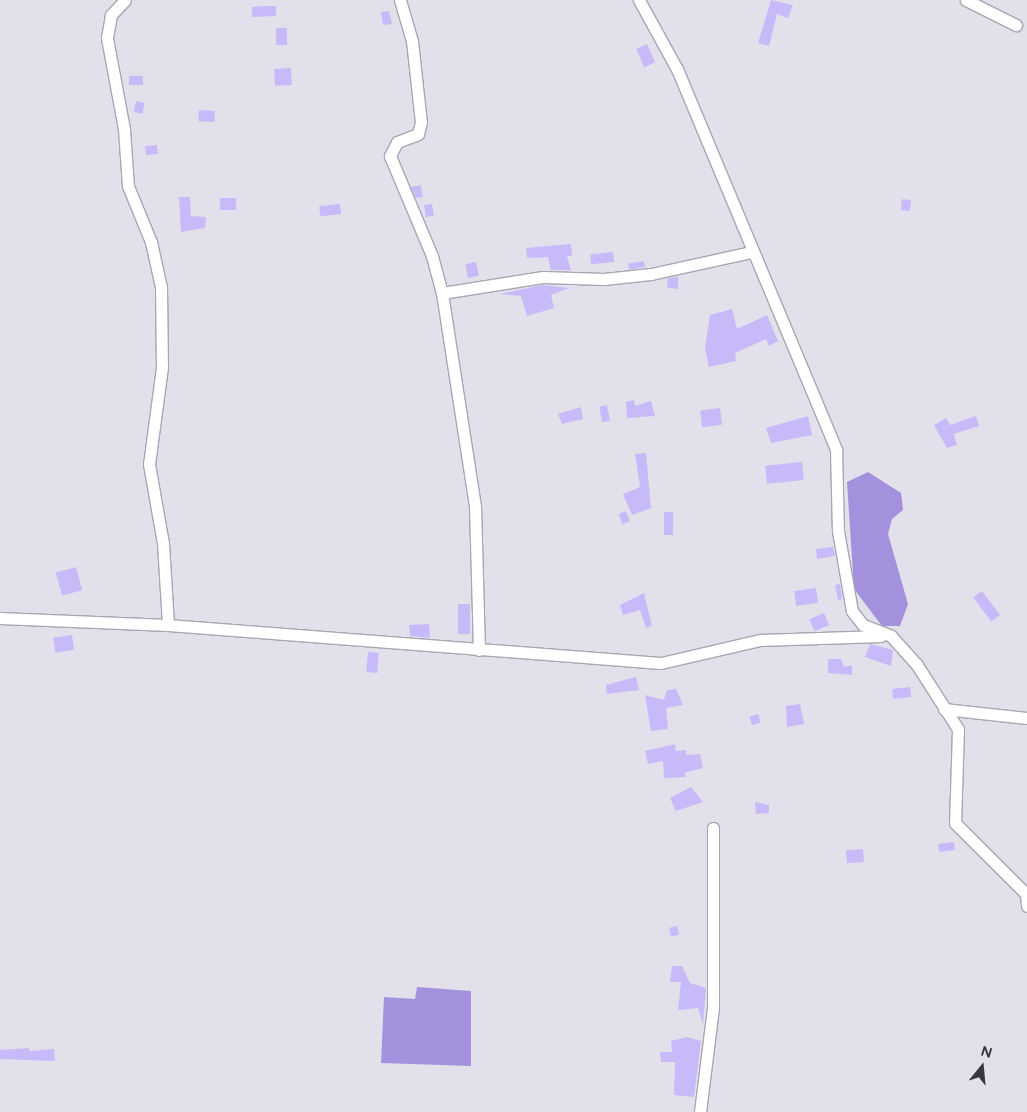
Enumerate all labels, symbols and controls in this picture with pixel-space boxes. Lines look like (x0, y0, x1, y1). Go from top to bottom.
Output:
north arrow (957, 1042, 1007, 1092)
text: N (979, 1042, 994, 1062)

